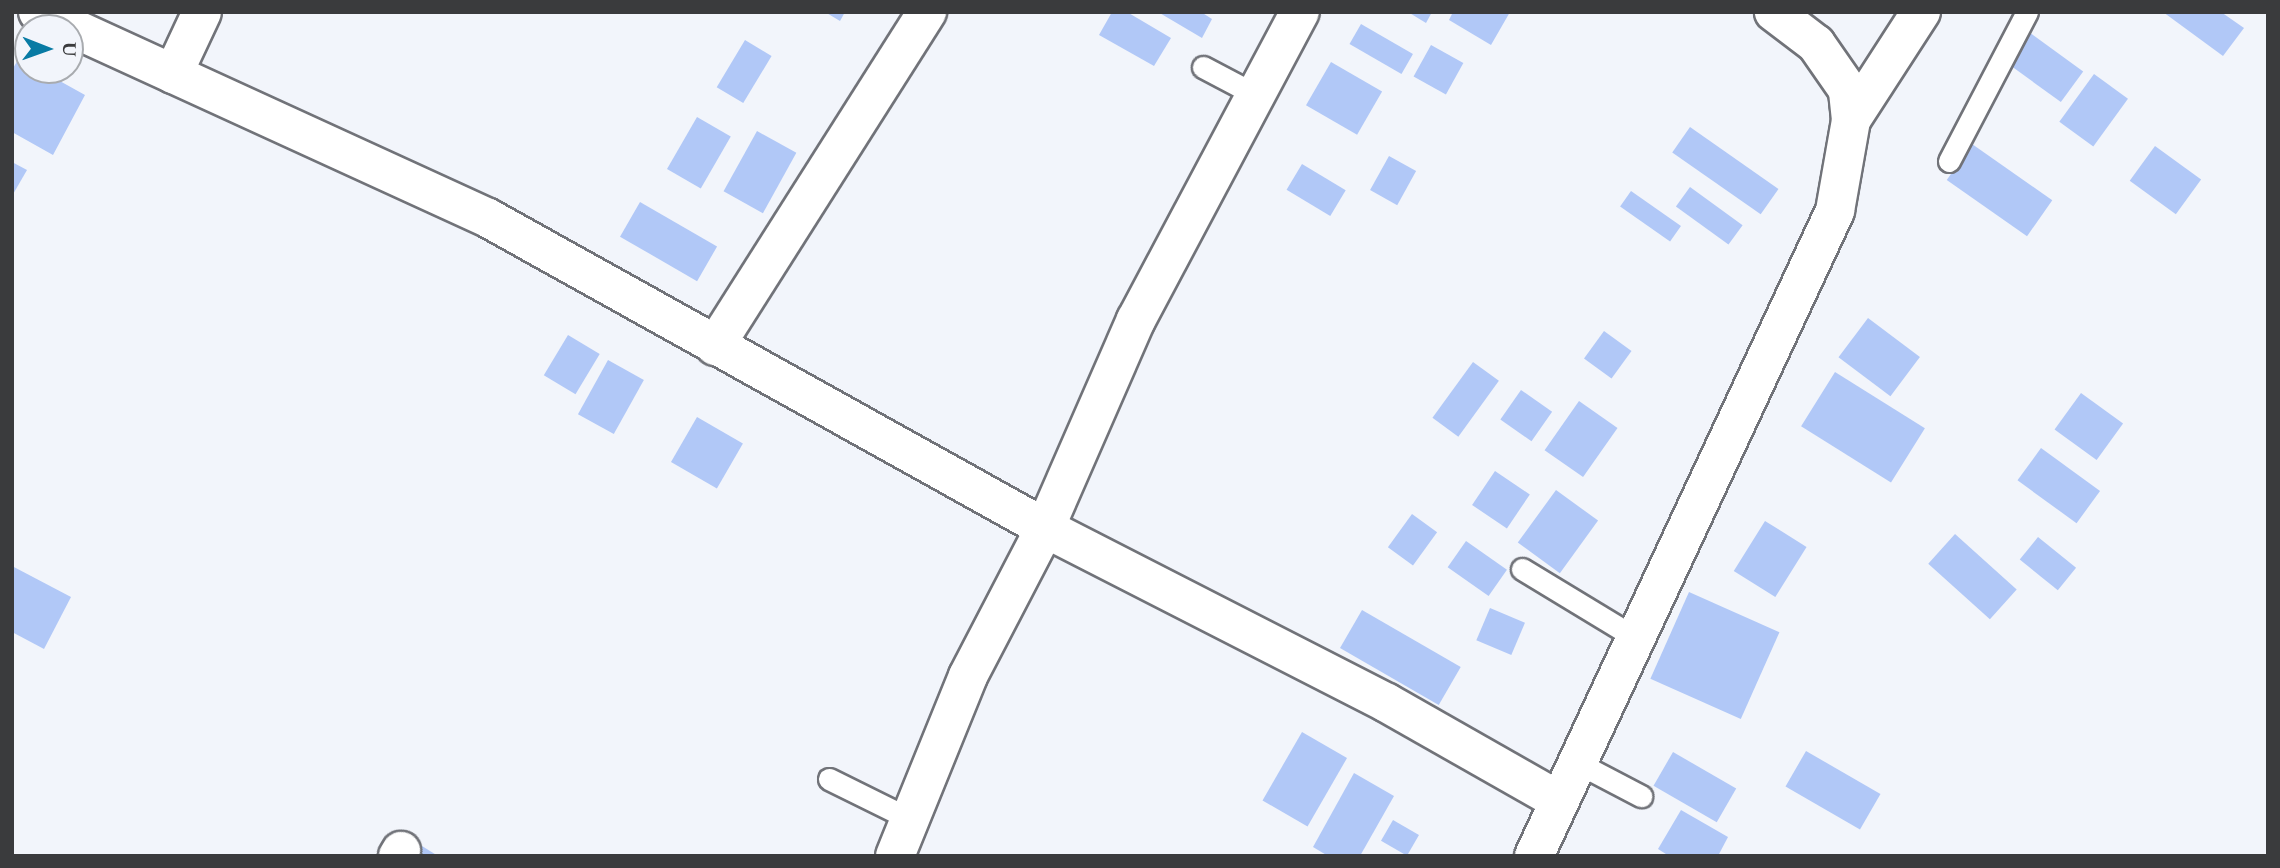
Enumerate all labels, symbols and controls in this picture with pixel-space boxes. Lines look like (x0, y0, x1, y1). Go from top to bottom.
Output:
north arrow (14, 14, 84, 84)
text: U (54, 41, 83, 58)

